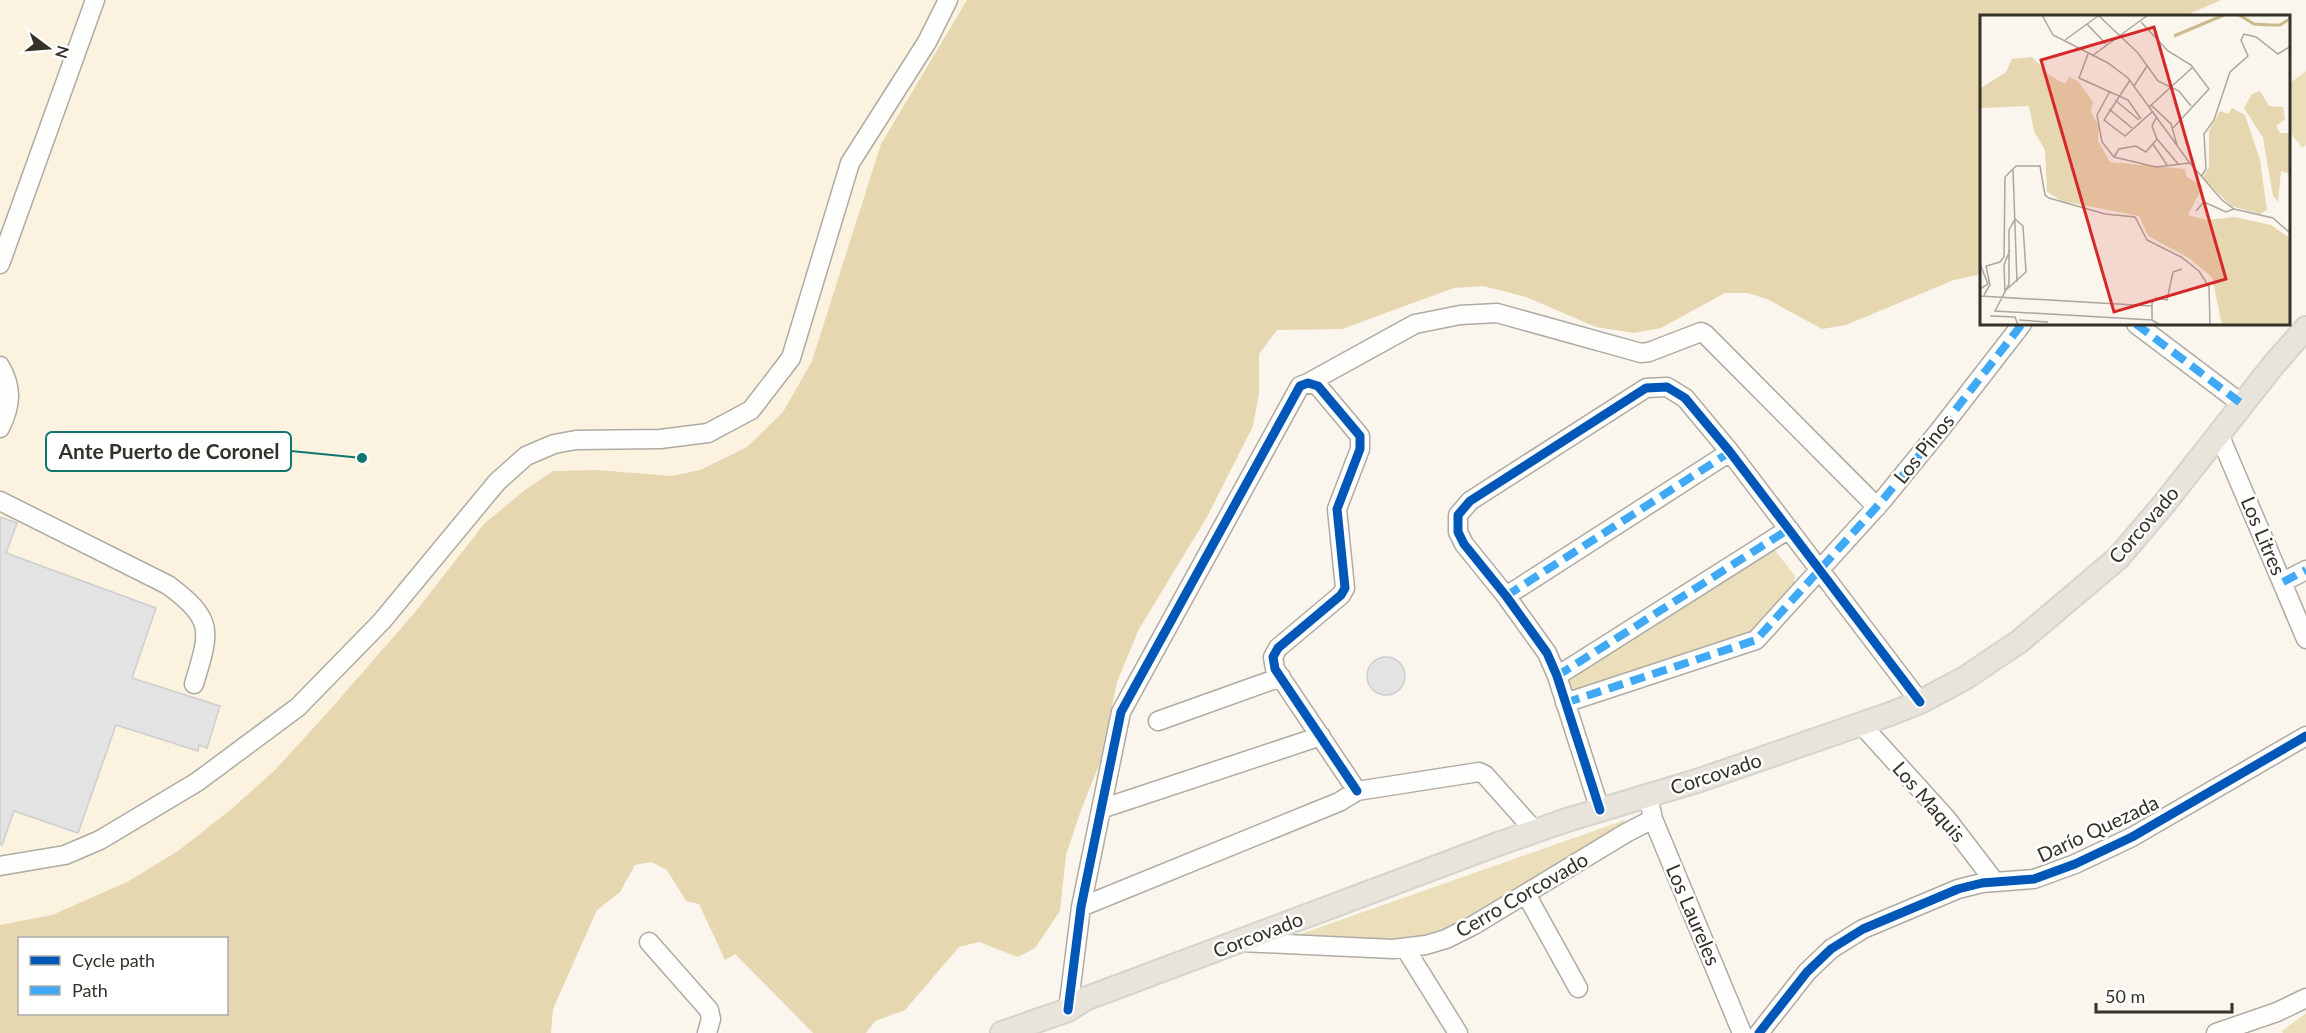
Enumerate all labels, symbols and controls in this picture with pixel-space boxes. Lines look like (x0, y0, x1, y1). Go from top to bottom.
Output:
inset map (1980, 15, 2291, 326)
north arrow (18, 18, 78, 78)
text: N (52, 44, 74, 61)
street label: Los Pinos (1888, 409, 1959, 488)
callout: Ante Puerto de Coronel (46, 432, 291, 471)
text: Ante Puerto de Coronel (58, 438, 279, 463)
street label: Corcovado (2103, 481, 2183, 568)
street label: Los Litres (2237, 493, 2291, 578)
street label: Corcovado (1667, 747, 1764, 799)
street label: Los Maquis (1888, 756, 1971, 846)
street label: Darío Quezada (2033, 790, 2162, 867)
street label: Cerro Corcovado (1451, 847, 1592, 942)
street label: Los Laureles (1662, 860, 1726, 969)
street label: Corcovado (1209, 906, 1306, 962)
legend (18, 937, 228, 1015)
text: Cycle path (72, 949, 155, 971)
scale bar (2096, 976, 2232, 1014)
text: Path (72, 979, 108, 1001)
text: 50 m (2105, 985, 2145, 1007)

